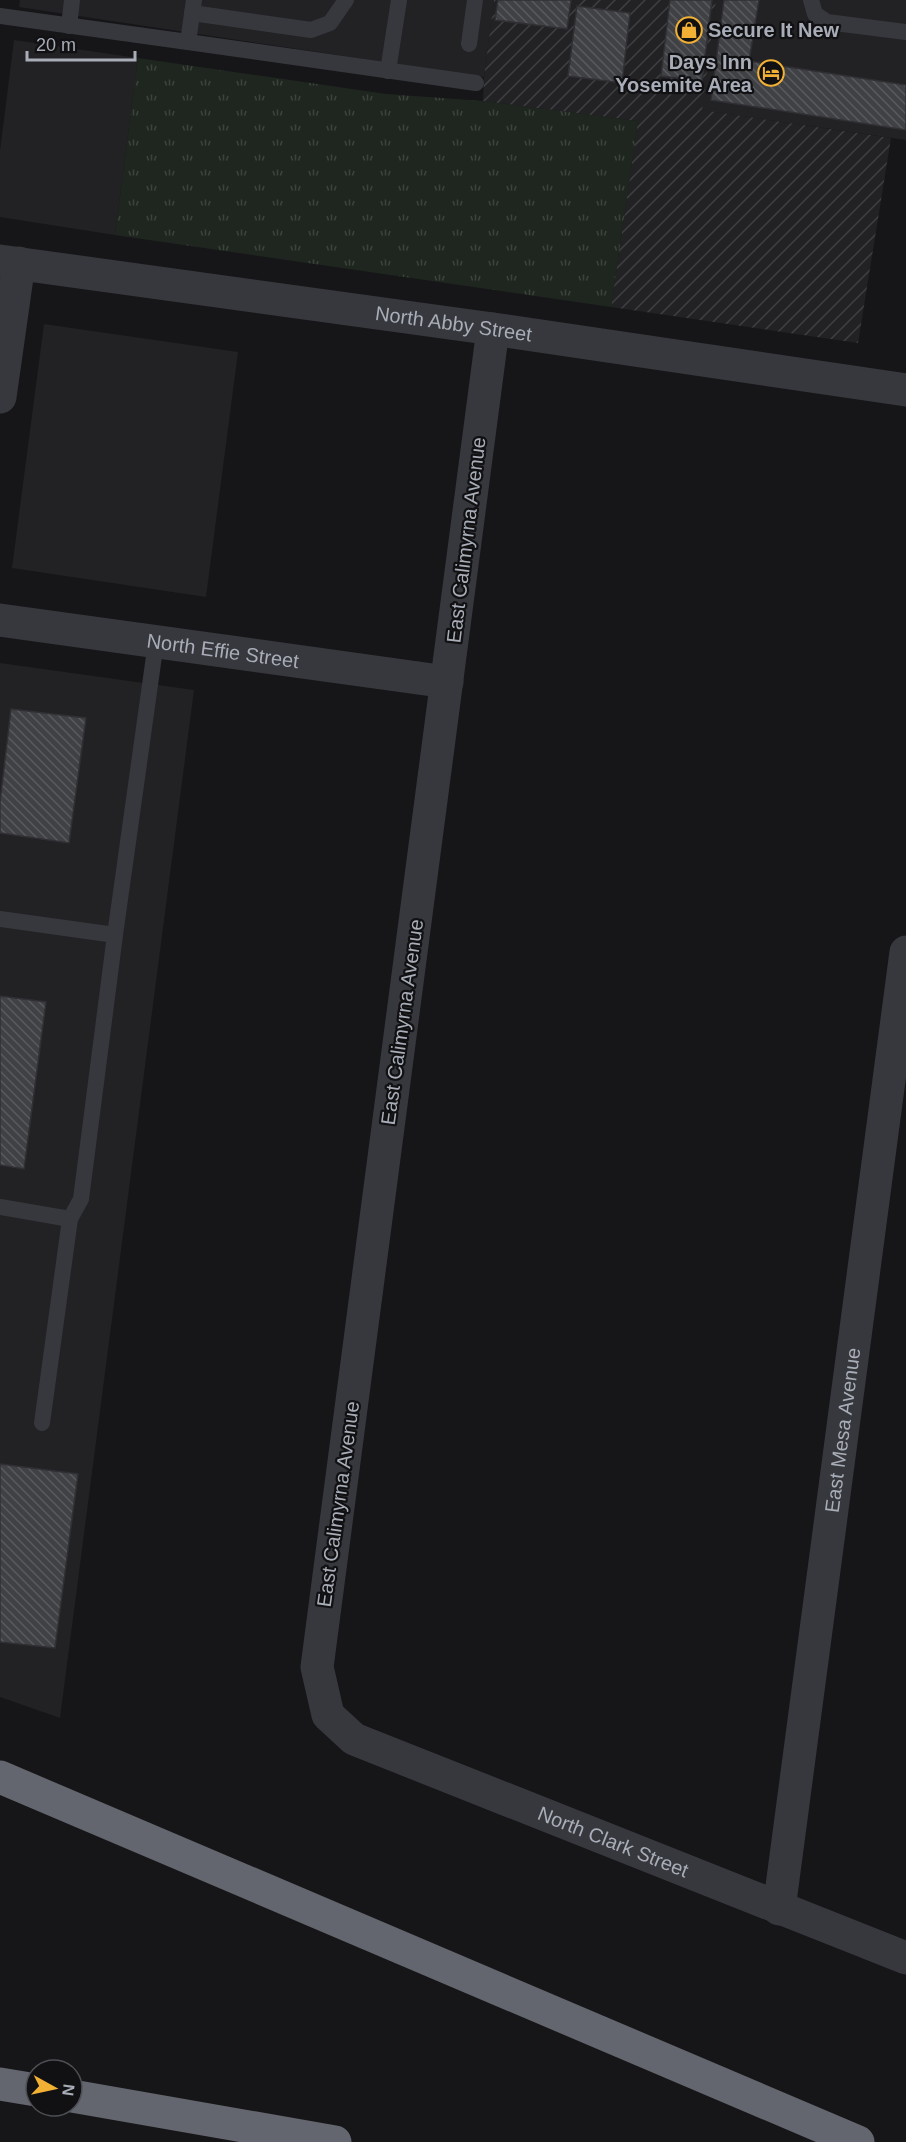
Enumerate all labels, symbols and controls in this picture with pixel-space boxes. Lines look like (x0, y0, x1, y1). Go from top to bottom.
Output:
shop icon: Secure It New (674, 15, 704, 45)
place label: Secure It New (708, 19, 840, 41)
scale bar (27, 24, 135, 62)
text: 20 m (36, 35, 76, 55)
place label: Days Inn Yosemite Area (615, 51, 753, 96)
hotel icon: Days Inn Yosemite Area (756, 58, 786, 88)
street label: North Abby Street (374, 302, 534, 346)
street label: East Calimyrna Avenue (442, 436, 490, 644)
street label: North Effie Street (146, 629, 301, 672)
street label: East Calimyrna Avenue (377, 918, 427, 1126)
street label: East Mesa Avenue (821, 1346, 864, 1514)
street label: East Calimyrna Avenue (313, 1400, 363, 1608)
street label: North Clark Street (535, 1802, 692, 1882)
north arrow (24, 2058, 84, 2118)
text: N (59, 2083, 78, 2097)

